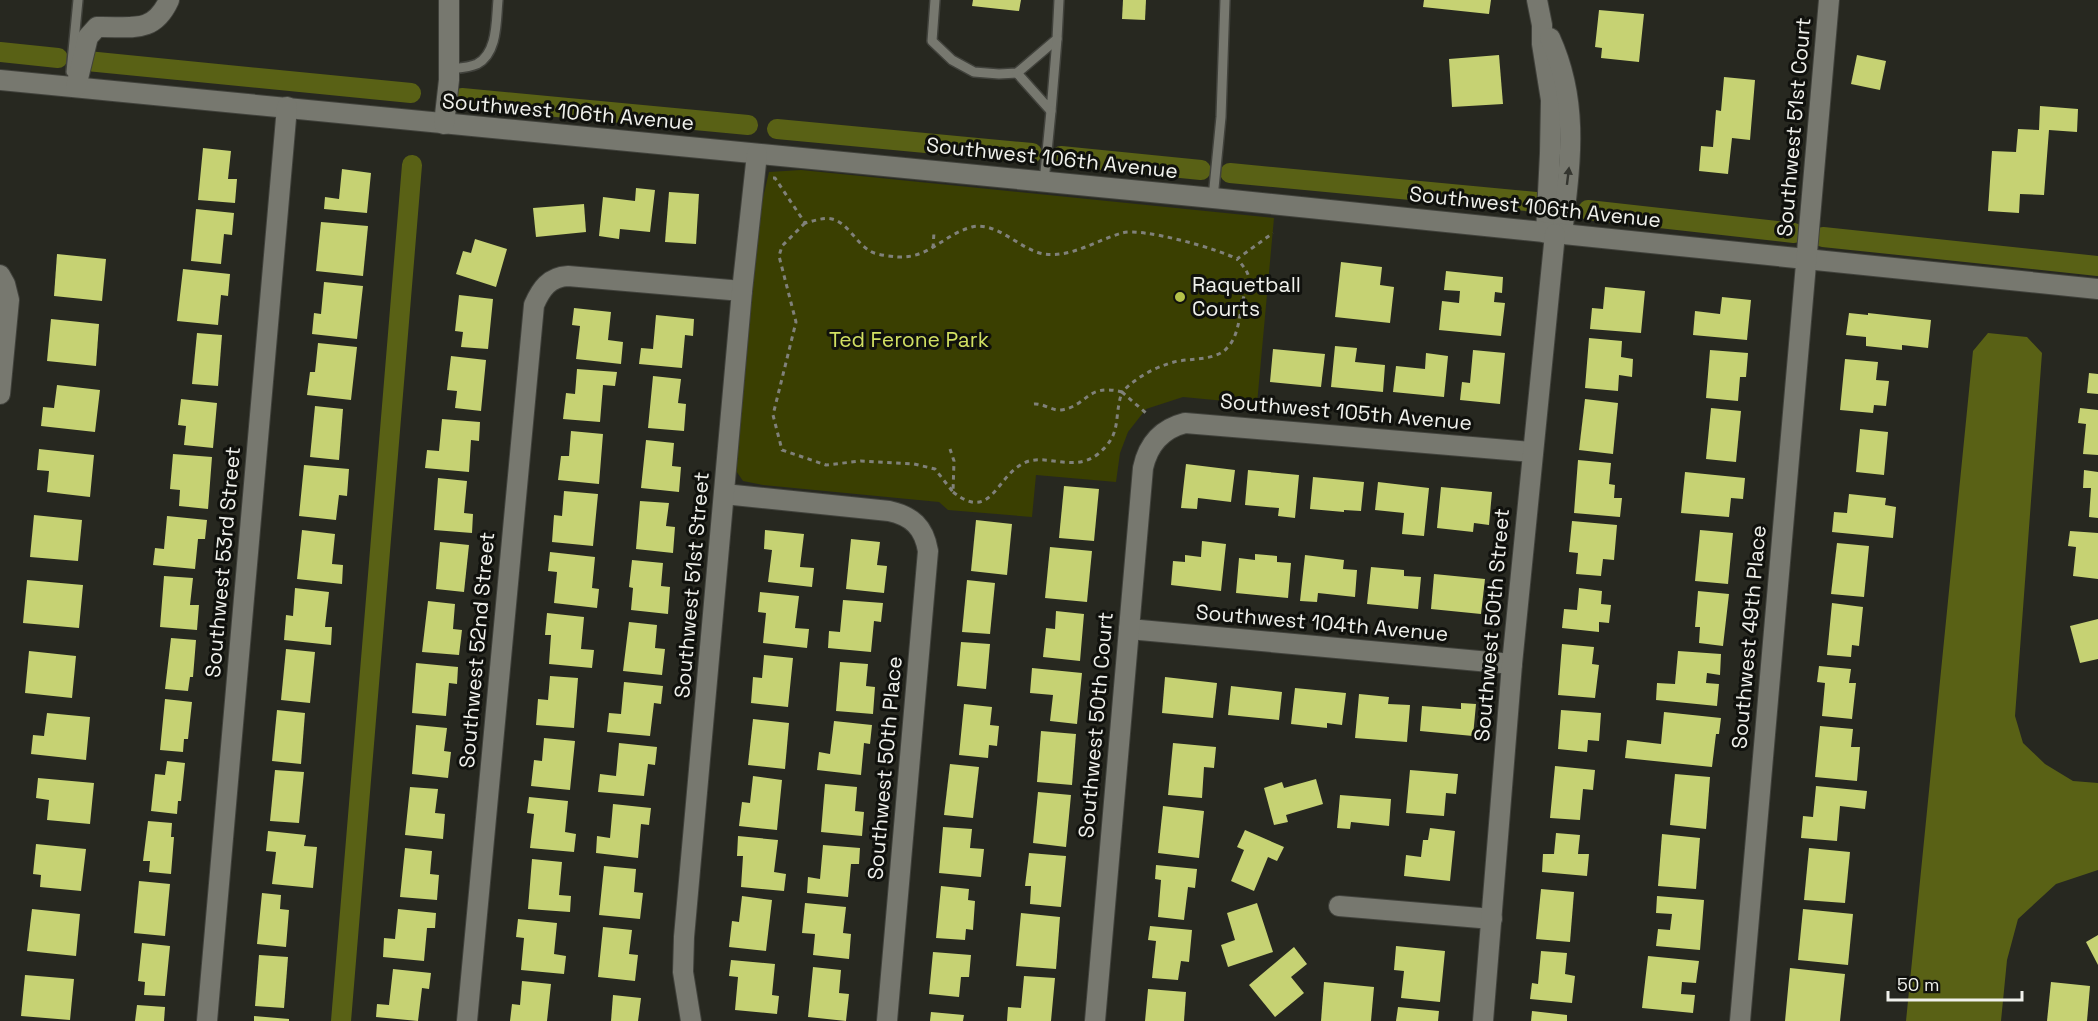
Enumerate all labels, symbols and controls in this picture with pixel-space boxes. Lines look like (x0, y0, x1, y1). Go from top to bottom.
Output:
street label: Southwest 51st Court (1770, 16, 1817, 238)
street label: Southwest 106th Avenue (441, 87, 695, 136)
street label: Southwest 106th Avenue (925, 131, 1179, 184)
one-way arrow (1564, 167, 1573, 186)
street label: Southwest 106th Avenue (1408, 180, 1662, 233)
place label: Raquetball Courts (1192, 271, 1301, 322)
marker: Raquetball Courts (1173, 290, 1187, 304)
park label: Ted Ferone Park (829, 326, 989, 353)
street label: Southwest 105th Avenue (1219, 387, 1473, 436)
street label: Southwest 53rd Street (199, 445, 246, 679)
street label: Southwest 51st Street (668, 471, 715, 699)
street label: Southwest 50th Street (1468, 507, 1515, 743)
street label: Southwest 49th Place (1725, 524, 1772, 750)
street label: Southwest 52nd Street (453, 531, 500, 769)
street label: Southwest 104th Avenue (1195, 598, 1449, 647)
street label: Southwest 50th Court (1072, 611, 1119, 839)
street label: Southwest 50th Place (861, 655, 908, 881)
scale bar (1888, 964, 2022, 1002)
text: 50 m (1897, 973, 1939, 996)

